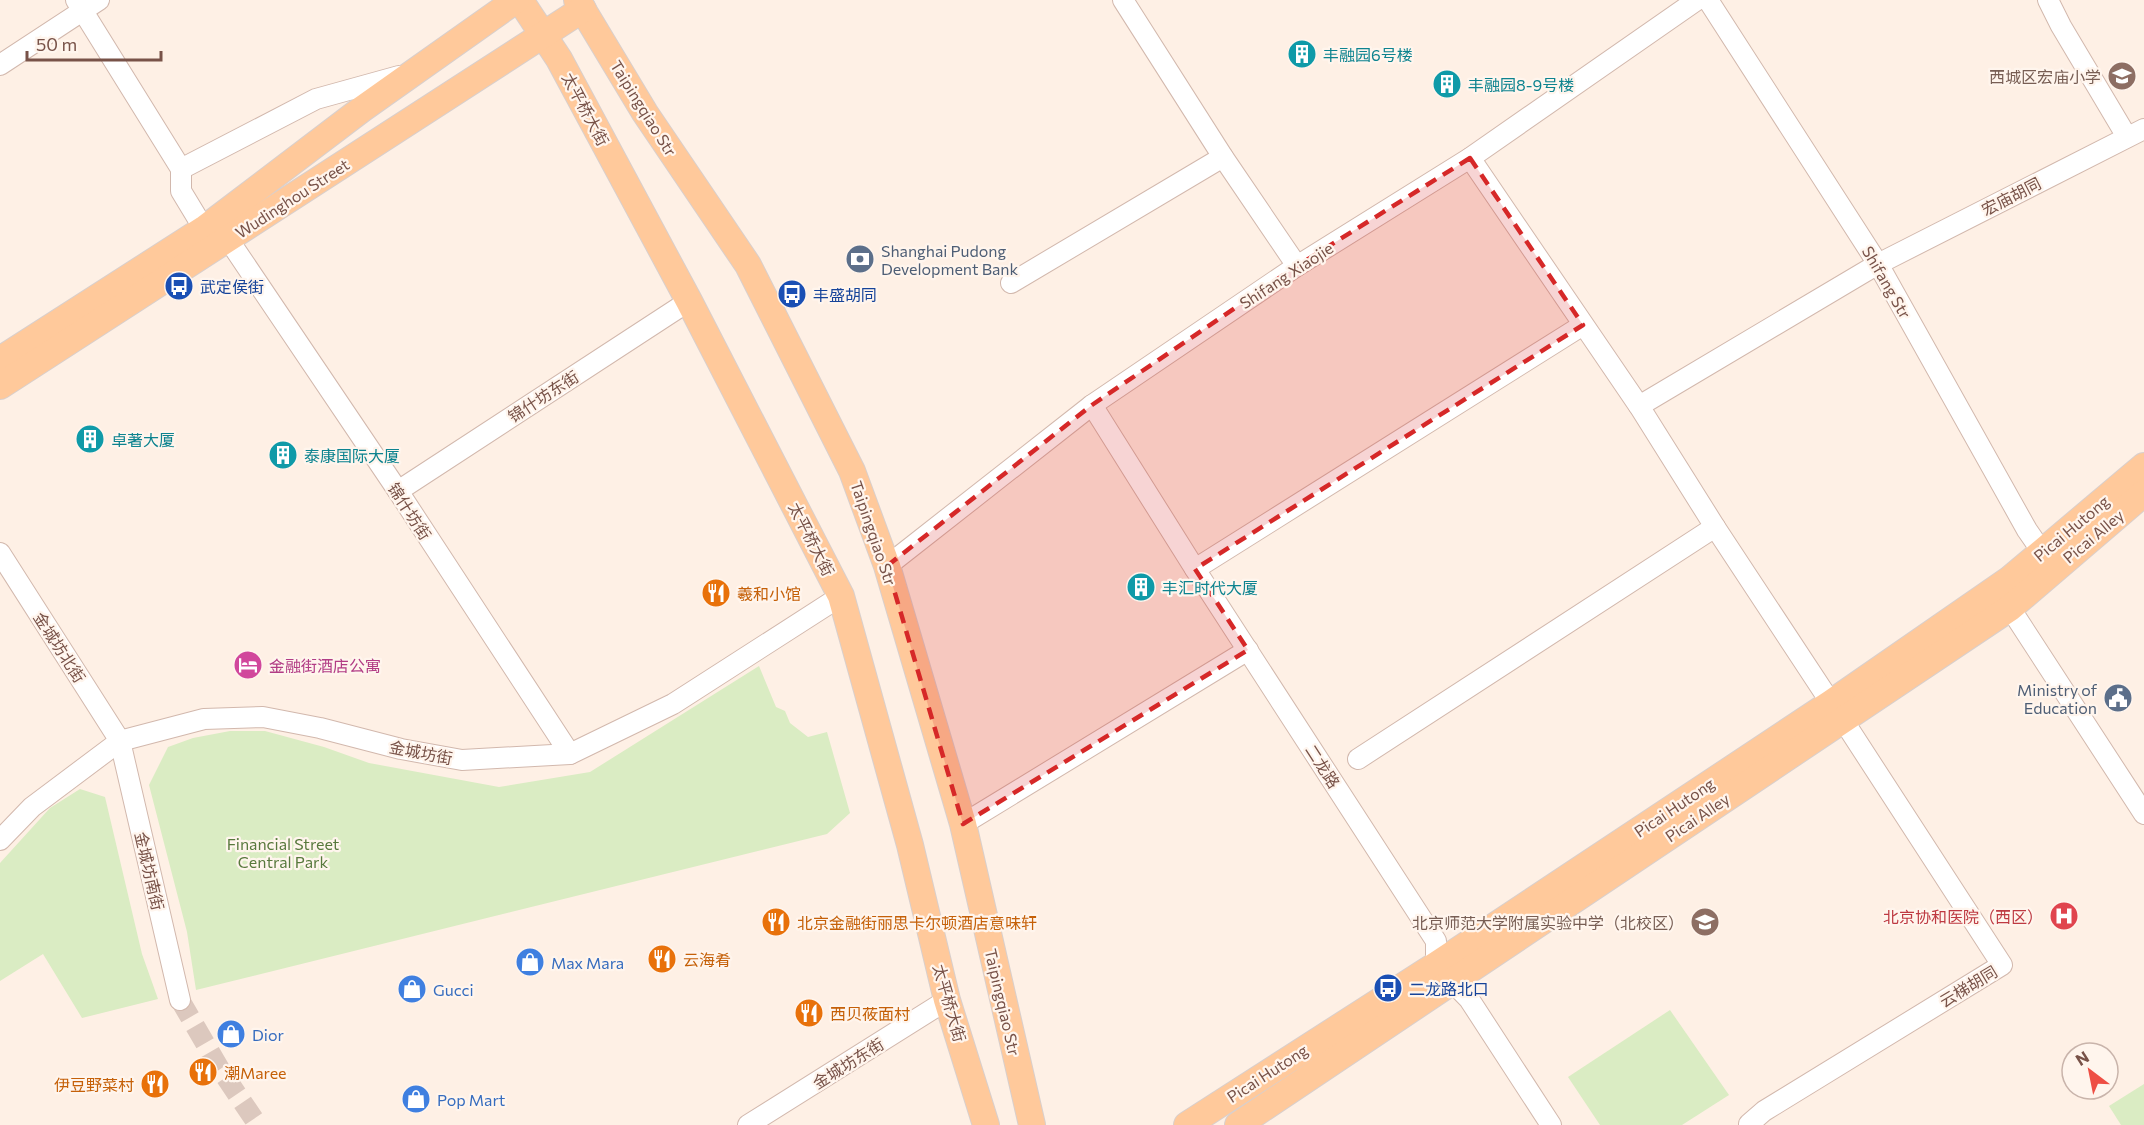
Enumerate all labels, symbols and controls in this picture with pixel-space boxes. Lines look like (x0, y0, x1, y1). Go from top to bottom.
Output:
scale bar (27, 24, 160, 62)
text: 50 m (36, 33, 77, 55)
building icon: 丰融园6号楼 (1286, 38, 1318, 70)
place label: 丰融园6号楼 (1323, 45, 1413, 64)
street label: Taipingqiao Str (607, 57, 681, 160)
school or university icon: 西城区宏庙小学 (2106, 60, 2138, 92)
place label: 西城区宏庙小学 (1989, 67, 2101, 86)
building icon: 丰融园8-9号楼 (1431, 68, 1463, 100)
street label: 太平桥大街 (559, 69, 613, 149)
place label: 丰融园8-9号楼 (1468, 75, 1574, 94)
street label: Wudinghou Street (232, 154, 353, 242)
street label: 宏庙胡同 (1978, 173, 2044, 219)
street label: Shifang Xiaojie (1236, 238, 1336, 312)
place label: Shanghai Pudong Development Bank (881, 241, 1019, 278)
street label: Shifang Str (1859, 242, 1916, 322)
bank icon: Shanghai Pudong Development Bank (844, 243, 876, 275)
bus stop icon: 武定侯街 (163, 270, 195, 302)
place label: 武定侯街 (200, 277, 264, 296)
bus stop icon: 丰盛胡同 (776, 278, 808, 310)
place label: 丰盛胡同 (813, 285, 877, 304)
street label: 锦什坊东街 (504, 366, 582, 426)
building icon: 卓著大厦 (74, 423, 106, 455)
place label: 卓著大厦 (111, 430, 175, 449)
building icon: 泰康国际大厦 (267, 439, 299, 471)
place label: 泰康国际大厦 (304, 446, 400, 465)
street label: Taipingqiao Str (847, 478, 901, 588)
street label: 锦什坊街 (385, 479, 435, 543)
street label: Picai Hutong (2030, 491, 2113, 565)
street label: 太平桥大街 (785, 499, 839, 579)
street label: Picai Alley (2059, 505, 2127, 567)
building icon: 丰汇时代大厦 (1125, 571, 1157, 603)
restaurant icon: 羲和小馆 (700, 577, 732, 609)
place label: 丰汇时代大厦 (1162, 578, 1258, 597)
place label: 羲和小馆 (737, 584, 801, 603)
street label: 金城坊北街 (30, 608, 90, 686)
hotel icon: 金融街酒店公寓 (232, 649, 264, 681)
place label: 金融街酒店公寓 (269, 656, 381, 675)
place label: Ministry of Education (2017, 680, 2098, 717)
public building icon: Ministry of Education (2102, 682, 2134, 714)
street label: 金城坊街 (388, 737, 454, 767)
street label: 二龙路 (1302, 741, 1344, 791)
street label: Picai Hutong (1630, 773, 1718, 841)
street label: Picai Alley (1661, 789, 1733, 845)
street label: 金城坊南街 (132, 830, 168, 912)
park label: Financial Street Central Park (227, 834, 340, 871)
hospital icon: 北京协和医院（西区） (2048, 900, 2080, 932)
restaurant icon: 北京金融街丽思卡尔顿酒店意味轩 (760, 906, 792, 938)
school or university icon: 北京师范大学附属实验中学（北校区） (1689, 906, 1721, 938)
place label: 北京协和医院（西区） (1883, 907, 2043, 926)
place label: 北京金融街丽思卡尔顿酒店意味轩 (797, 913, 1037, 932)
place label: 北京师范大学附属实验中学（北校区） (1412, 913, 1684, 932)
restaurant icon: 云海肴 (646, 943, 678, 975)
shop icon: Max Mara (514, 946, 546, 978)
street label: Taipingqiao Str (981, 947, 1025, 1058)
place label: 云海肴 (683, 950, 731, 969)
place label: Max Mara (551, 953, 624, 972)
street label: 云梯胡同 (1936, 961, 2000, 1011)
street label: 太平桥大街 (930, 962, 970, 1044)
bus stop icon: 二龙路北口 (1372, 972, 1404, 1004)
shop icon: Gucci (396, 973, 428, 1005)
place label: 二龙路北口 (1409, 979, 1489, 998)
place label: Gucci (433, 980, 474, 999)
restaurant icon: 西贝莜面村 (793, 997, 825, 1029)
place label: 西贝莜面村 (830, 1004, 910, 1023)
shop icon: Dior (215, 1018, 247, 1050)
place label: Dior (252, 1025, 284, 1044)
street label: 金城坊东街 (809, 1034, 887, 1092)
street label: Picai Hutong (1223, 1040, 1311, 1106)
north arrow (2060, 1041, 2120, 1101)
text: N (2072, 1047, 2092, 1069)
restaurant icon: 潮Maree (187, 1056, 219, 1088)
place label: 潮Maree (224, 1063, 287, 1082)
restaurant icon: 伊豆野菜村 (139, 1068, 171, 1100)
place label: 伊豆野菜村 (54, 1075, 134, 1094)
shop icon: Pop Mart (400, 1083, 432, 1115)
place label: Pop Mart (437, 1090, 506, 1109)

